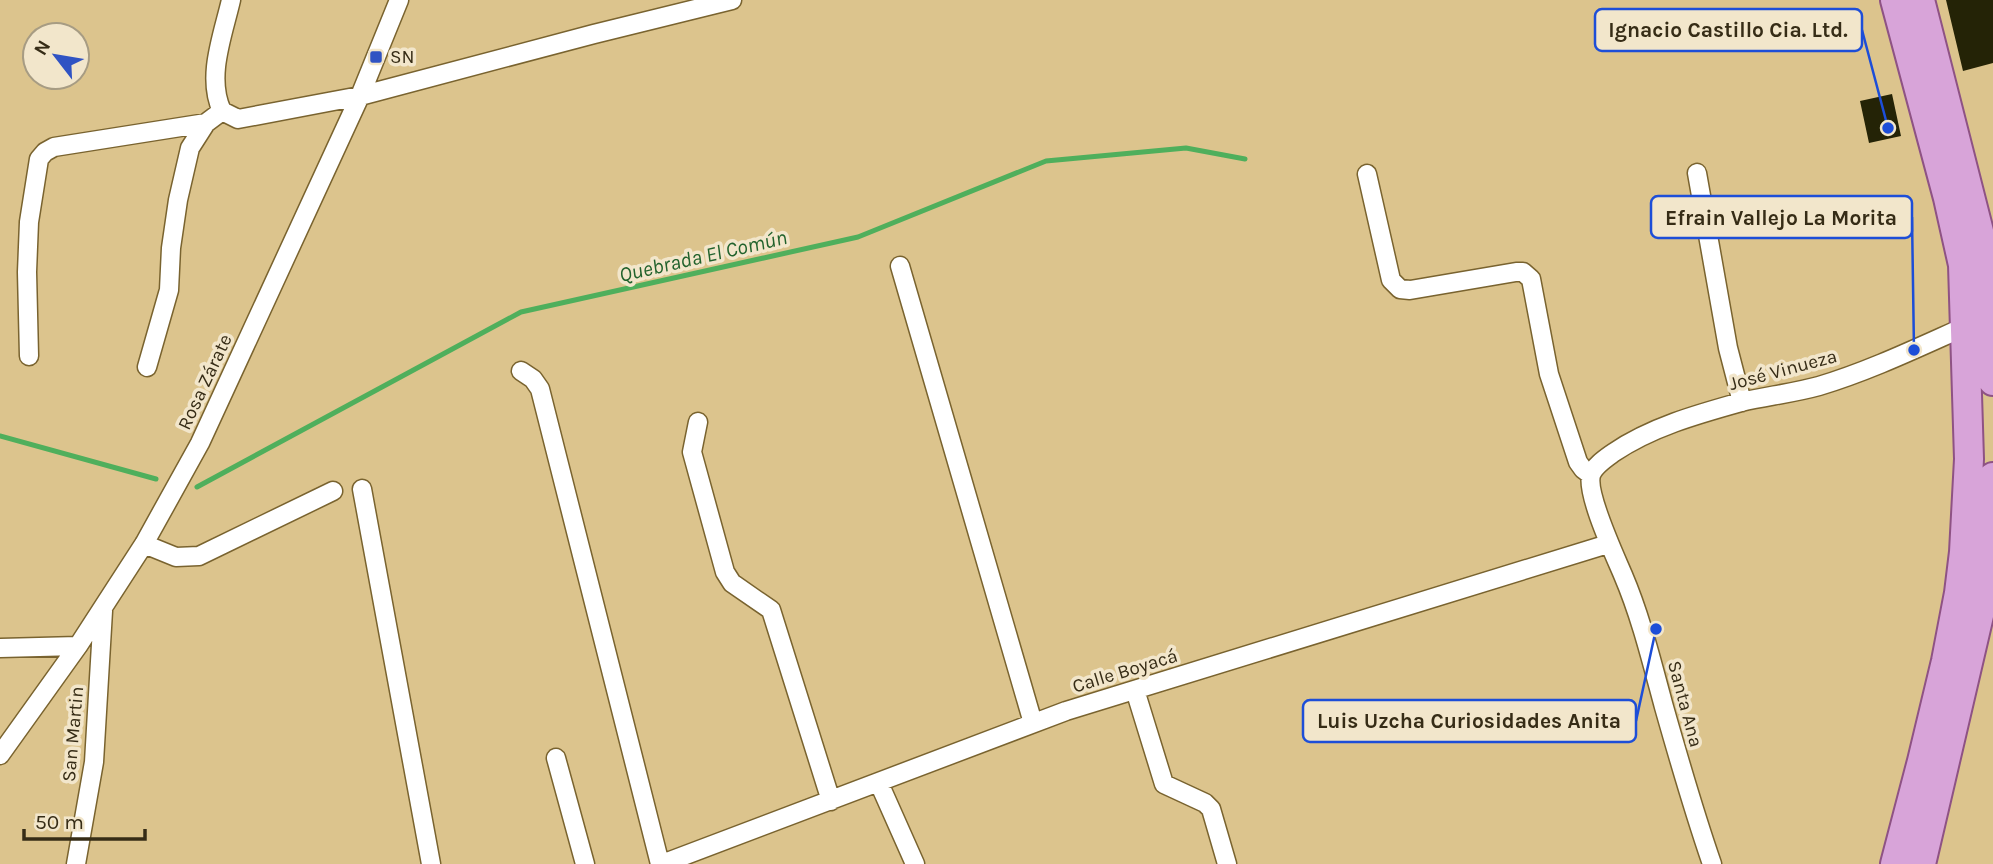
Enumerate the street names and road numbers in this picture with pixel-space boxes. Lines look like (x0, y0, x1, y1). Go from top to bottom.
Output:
street label: Rosa Zárate (173, 331, 237, 433)
street label: José Vinueza (1727, 345, 1839, 395)
street label: Calle Boyacá (1070, 645, 1180, 697)
street label: Santa Ana (1663, 658, 1707, 750)
street label: San Martin (58, 685, 88, 783)

